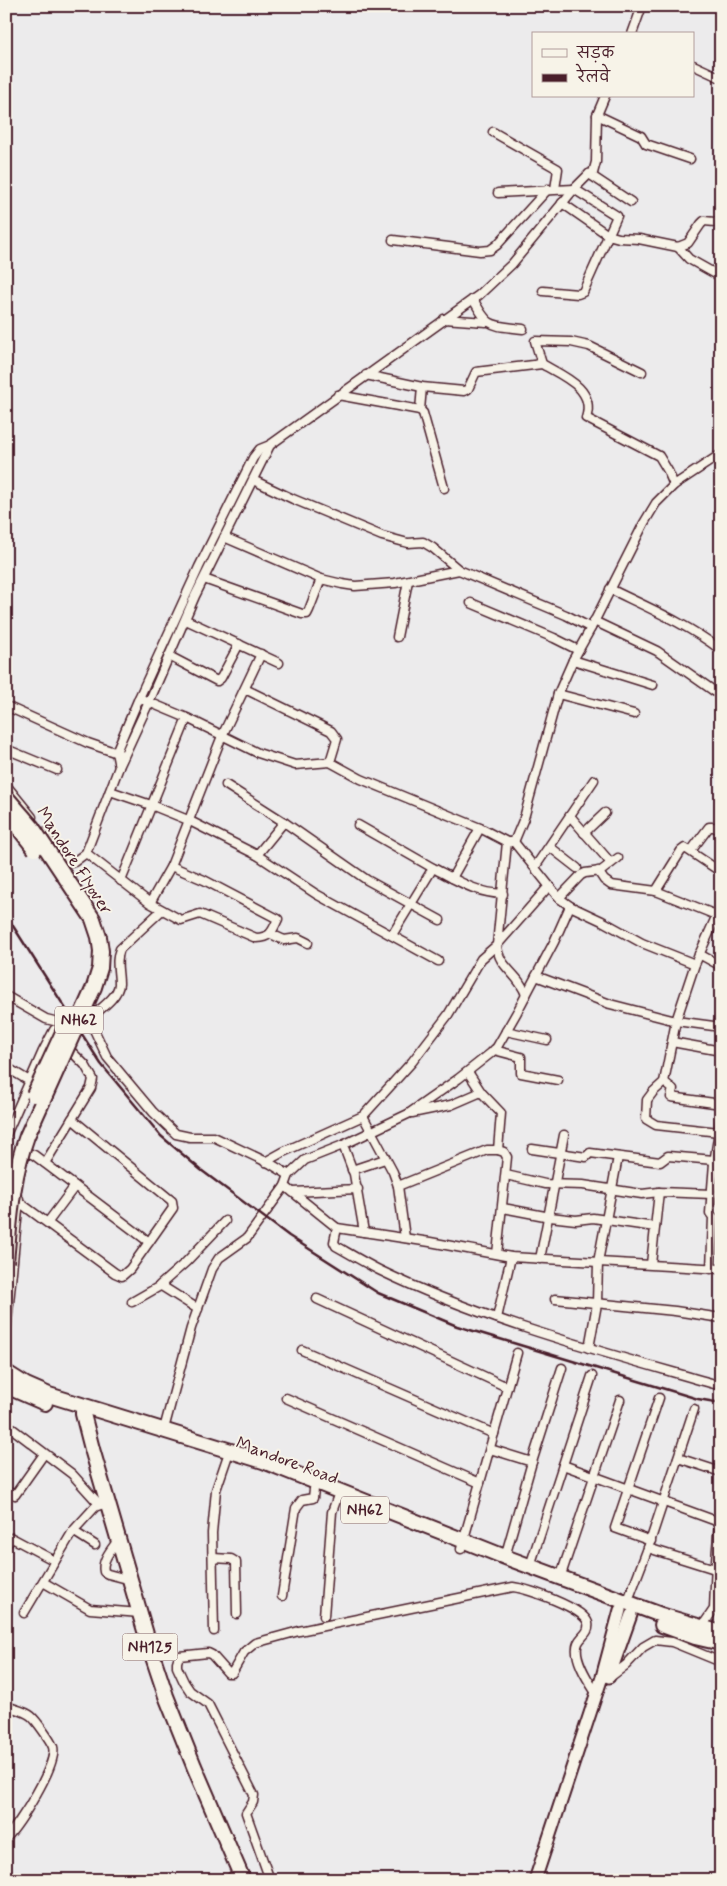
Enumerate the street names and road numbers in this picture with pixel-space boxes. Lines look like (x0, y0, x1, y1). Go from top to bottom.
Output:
street label: Mandore Flyover (30, 802, 118, 920)
road number: NH62 (55, 1006, 103, 1034)
street label: Mandore Road (232, 1431, 342, 1491)
road number: NH62 (341, 1496, 389, 1524)
road number: NH125 (122, 1634, 178, 1660)

